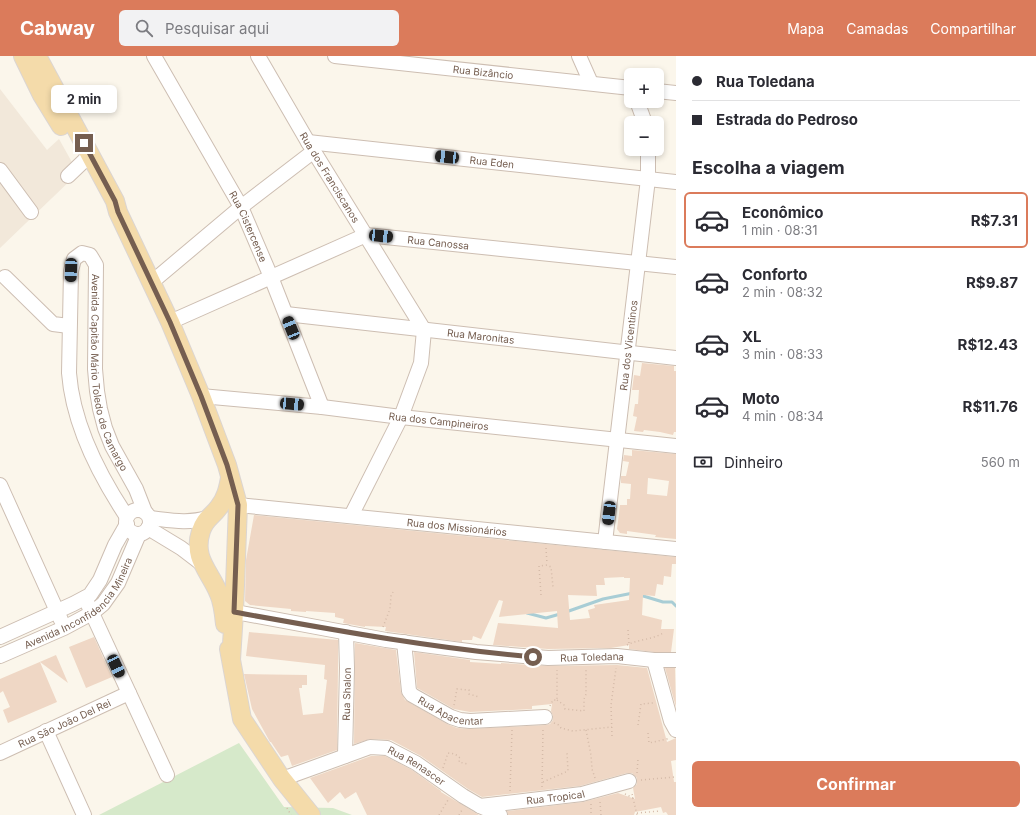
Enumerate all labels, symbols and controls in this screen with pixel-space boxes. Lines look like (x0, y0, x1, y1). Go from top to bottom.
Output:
search box (119, 10, 399, 46)
text: Cabway (20, 17, 95, 40)
icon: search (133, 17, 155, 39)
text: Pesquisar aqui (165, 19, 269, 38)
text: Mapa (787, 20, 824, 37)
text: Camadas (846, 20, 908, 37)
text: Compartilhar (930, 20, 1016, 37)
street label: Rua Bizâncio (452, 63, 514, 81)
map controls (624, 68, 664, 156)
button: + (624, 68, 664, 108)
text: Rua Toledana (716, 72, 815, 91)
callout: 2 min (51, 85, 117, 113)
text: 2 min (67, 91, 101, 107)
text: Estrada do Pedroso (716, 110, 858, 129)
button: − (624, 116, 664, 156)
street label: Rua dos Franciscanos (298, 130, 362, 225)
route end (75, 134, 93, 152)
car (434, 150, 460, 164)
street label: Rua Eden (469, 154, 515, 170)
text: Escolha a viagem (692, 157, 845, 178)
street label: Rua Cistercense (227, 189, 270, 264)
icon: car (694, 202, 730, 238)
text: Econômico (742, 203, 823, 222)
text: R$7.31 (971, 211, 1018, 230)
text: 1 min · 08:31 (742, 222, 818, 238)
car (368, 229, 394, 243)
street label: Rua Canossa (407, 233, 470, 252)
car (65, 258, 77, 282)
icon: car (694, 264, 730, 300)
text: Conforto (742, 265, 807, 284)
text: R$9.87 (966, 273, 1018, 292)
street label: Avenida Capitão Mário Toledo de Camargo (89, 274, 131, 473)
text: 2 min · 08:32 (742, 284, 823, 300)
street label: Rua dos Vicentinos (617, 300, 640, 391)
car (281, 315, 301, 341)
street label: Rua Maronitas (446, 326, 515, 346)
icon: car (694, 326, 730, 362)
text: XL (742, 327, 762, 346)
text: R$12.43 (958, 335, 1018, 354)
text: 3 min · 08:33 (742, 346, 823, 362)
icon: car (694, 388, 730, 424)
text: Moto (742, 389, 780, 408)
car (280, 397, 304, 411)
text: R$11.76 (963, 397, 1018, 416)
text: 4 min · 08:34 (742, 408, 824, 424)
street label: Rua dos Campineiros (388, 410, 489, 432)
icon: cash (692, 451, 714, 473)
text: Dinheiro (724, 453, 783, 472)
text: 560 m (981, 454, 1020, 470)
car (602, 500, 616, 526)
street label: Rua dos Missionários (406, 516, 508, 538)
street label: Avenida Inconfidencia Mineira (22, 555, 134, 651)
route start (524, 648, 542, 666)
street label: Rua Toledana (560, 650, 625, 664)
car (105, 653, 127, 679)
street label: Rua Shalon (340, 667, 353, 721)
street label: Rua Apacentar (416, 694, 484, 727)
street label: Rua São João Del Rei (16, 696, 113, 750)
street label: Rua Renascer (386, 743, 448, 788)
button: Confirmar (692, 761, 1020, 807)
street label: Rua Tropical (526, 788, 586, 807)

